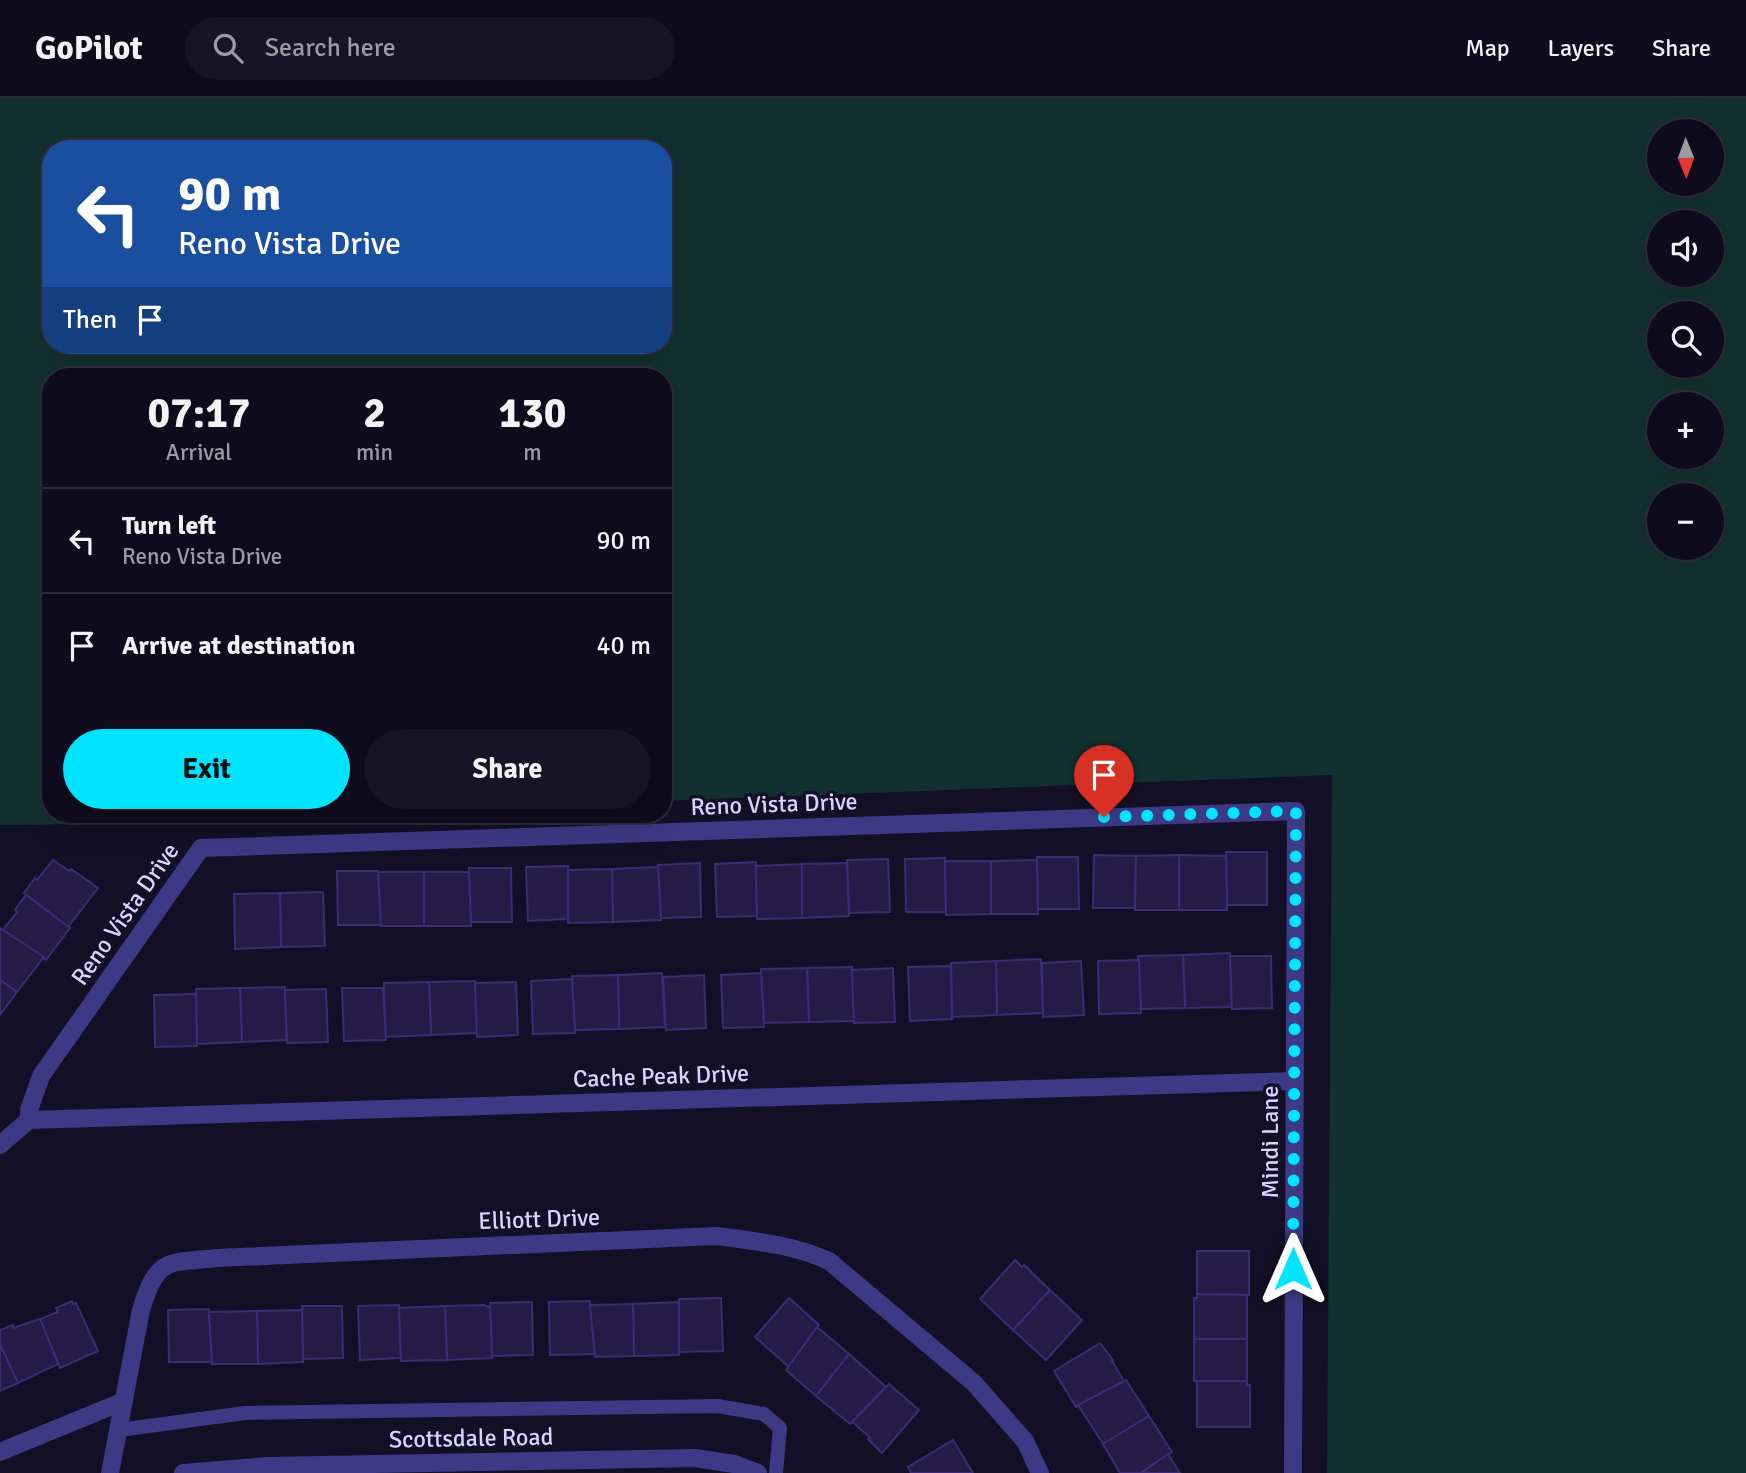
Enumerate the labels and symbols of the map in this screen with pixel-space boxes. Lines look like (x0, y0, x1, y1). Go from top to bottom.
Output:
north arrow (1647, 119, 1724, 196)
pin (1074, 745, 1134, 817)
street label: Reno Vista Drive (690, 786, 858, 822)
street label: Reno Vista Drive (65, 837, 185, 991)
street label: Cache Peak Drive (572, 1058, 750, 1094)
street label: Mindi Lane (1255, 1086, 1285, 1198)
street label: Elliott Drive (478, 1202, 600, 1236)
position arrow (1256, 1232, 1330, 1306)
street label: Scottsdale Road (389, 1422, 553, 1454)

